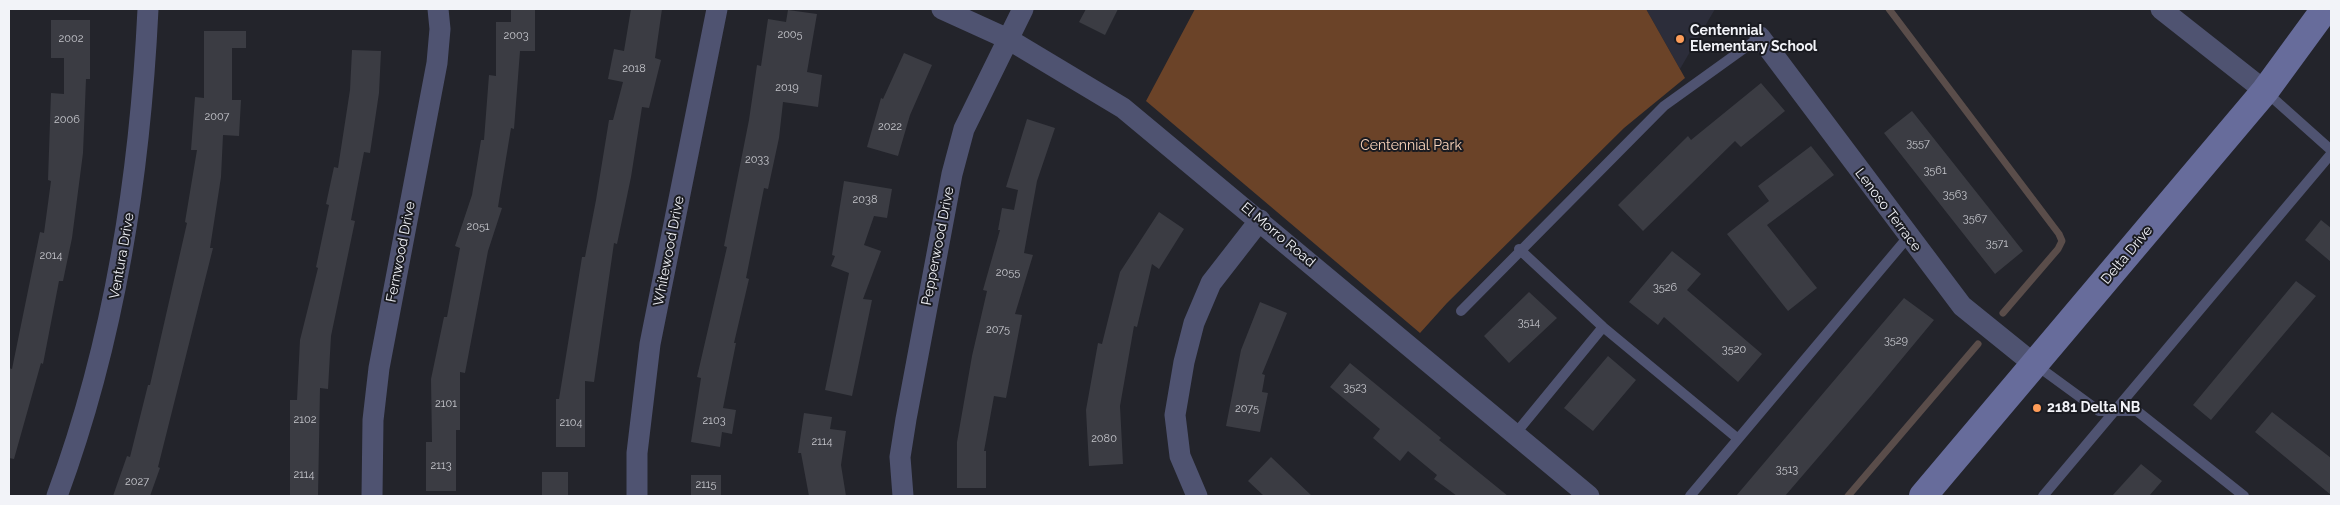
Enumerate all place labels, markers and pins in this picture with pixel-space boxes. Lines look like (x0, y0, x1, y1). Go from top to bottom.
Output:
place label: Centennial Elementary School (1690, 23, 1817, 56)
marker: Centennial Elementary School (1674, 33, 1686, 45)
place label: 2181 Delta NB (2047, 400, 2140, 416)
marker: 2181 Delta NB (2031, 402, 2043, 414)

